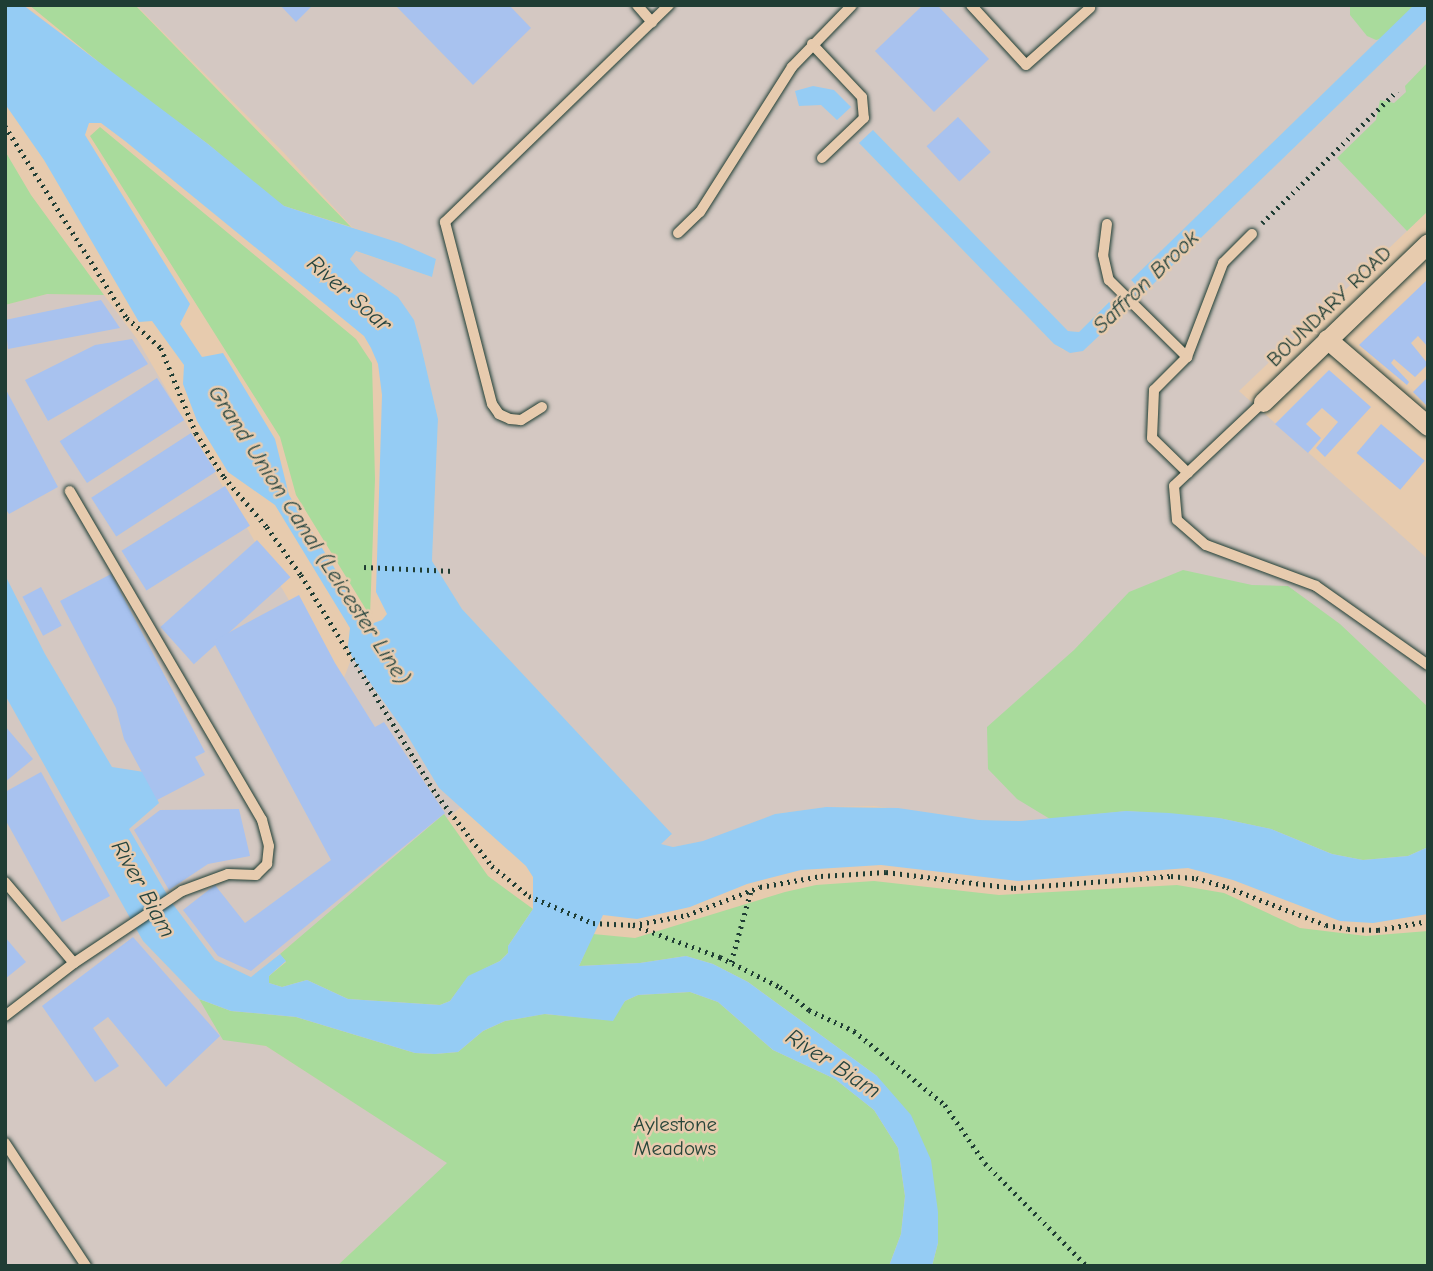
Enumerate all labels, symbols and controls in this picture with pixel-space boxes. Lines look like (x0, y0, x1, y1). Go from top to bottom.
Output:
water label: Saffron Brook (1087, 224, 1205, 340)
street label: BOUNDARY ROAD (1261, 240, 1397, 372)
water label: River Soar (301, 250, 397, 338)
water label: Grand Union Canal (Leicester Line) (202, 380, 416, 690)
water label: River Biam (105, 835, 181, 943)
water label: River Biam (781, 1023, 885, 1105)
park label: Aylestone Meadows (633, 1111, 717, 1161)

